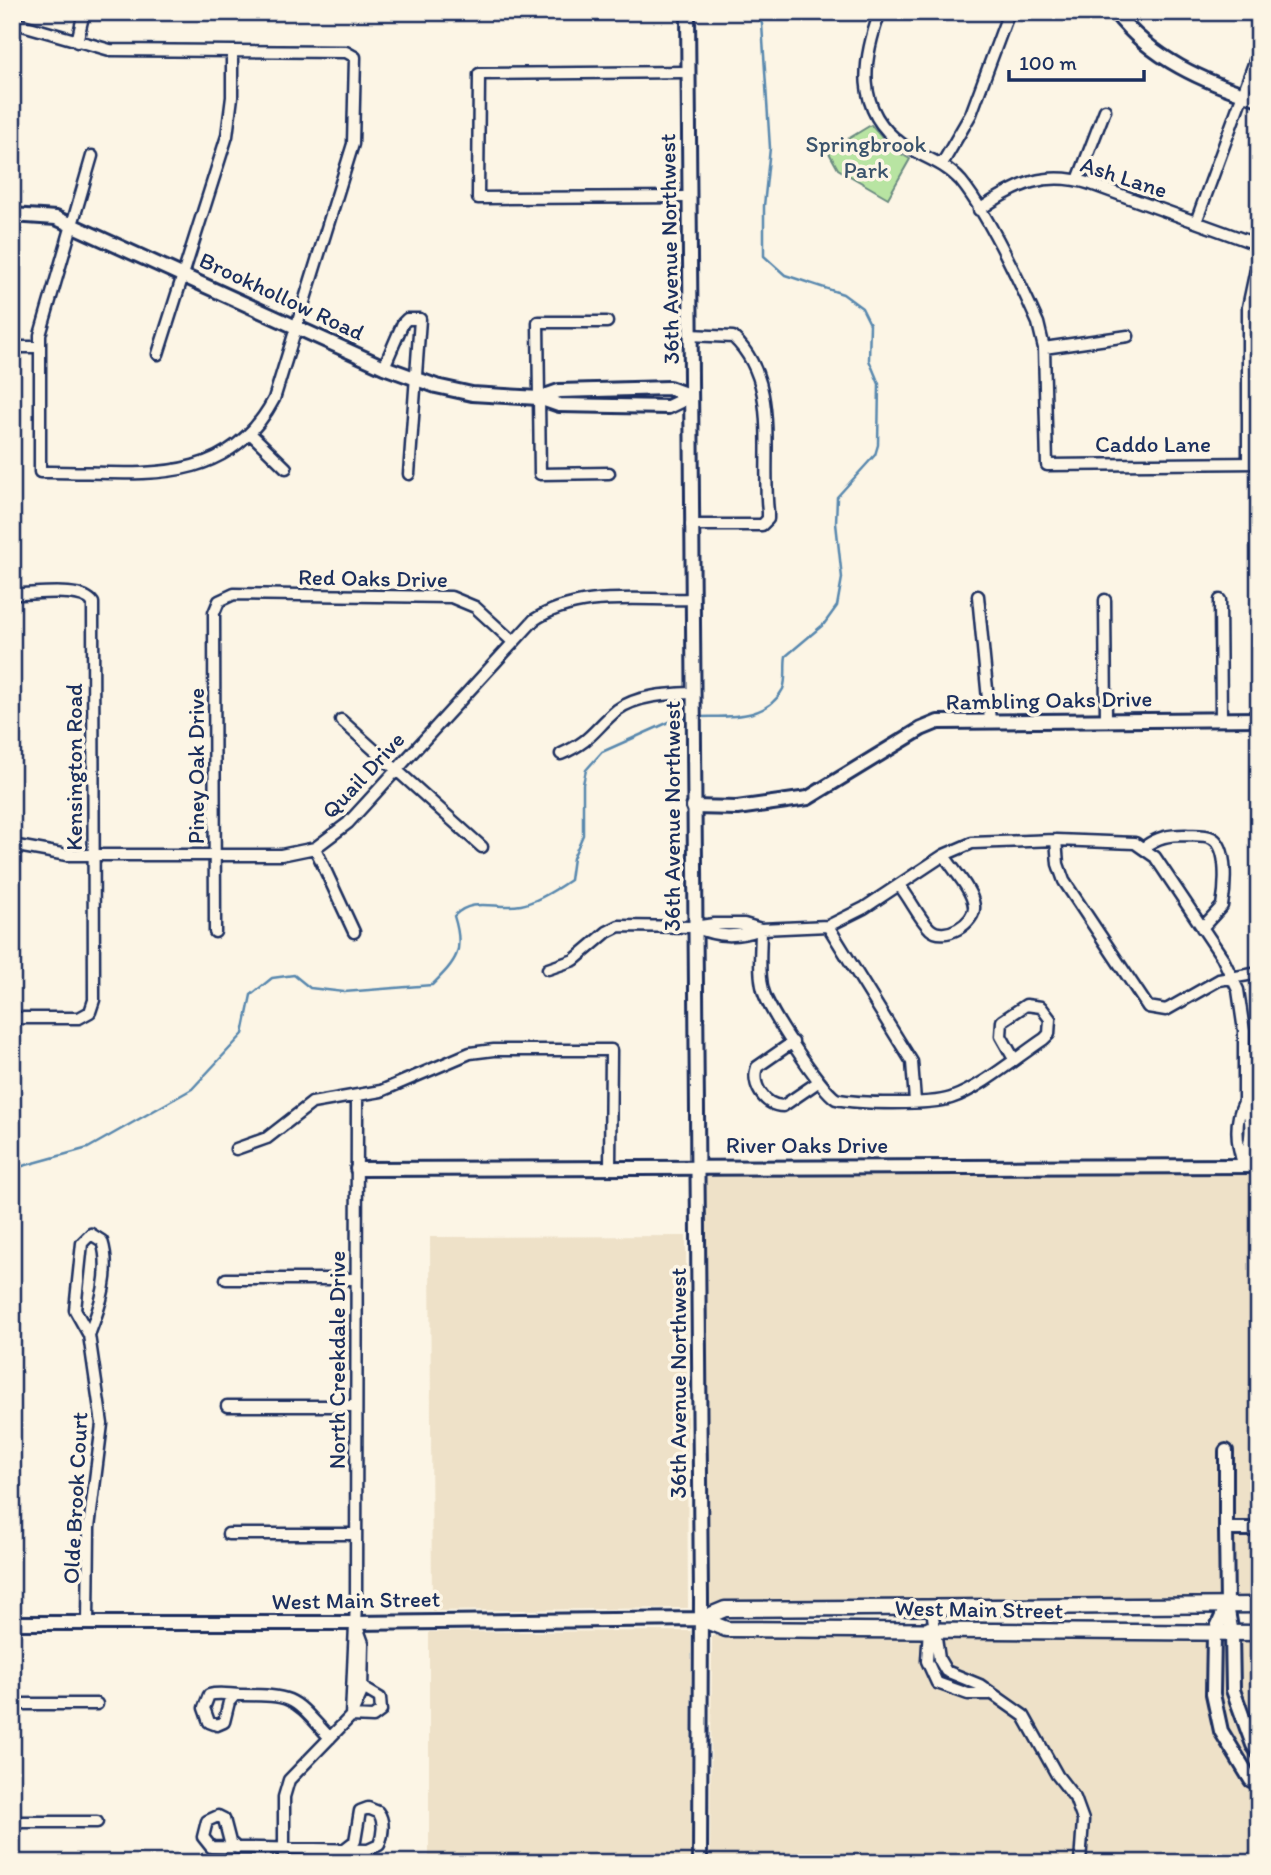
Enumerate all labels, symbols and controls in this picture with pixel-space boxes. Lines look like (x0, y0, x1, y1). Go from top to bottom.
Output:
scale bar (1009, 38, 1143, 82)
text: 100 m (1019, 50, 1077, 75)
park label: Springbrook Park (806, 130, 927, 184)
street label: 36th Avenue Northwest (653, 133, 685, 365)
street label: Ash Lane (1077, 150, 1171, 204)
street label: Brookhollow Road (195, 245, 369, 347)
street label: Caddo Lane (1095, 430, 1211, 458)
street label: Red Oaks Drive (298, 563, 448, 593)
street label: Kensington Road (60, 683, 88, 851)
street label: Rambling Oaks Drive (945, 684, 1153, 716)
street label: Piney Oak Drive (182, 688, 210, 844)
street label: 36th Avenue Northwest (658, 700, 686, 932)
street label: Quail Drive (316, 726, 410, 824)
street label: River Oaks Drive (726, 1131, 888, 1159)
street label: North Creekdale Drive (323, 1251, 351, 1469)
street label: 36th Avenue Northwest (664, 1267, 692, 1499)
street label: Olde Brook Court (57, 1411, 94, 1585)
street label: West Main Street (271, 1585, 441, 1615)
street label: West Main Street (894, 1594, 1064, 1624)

